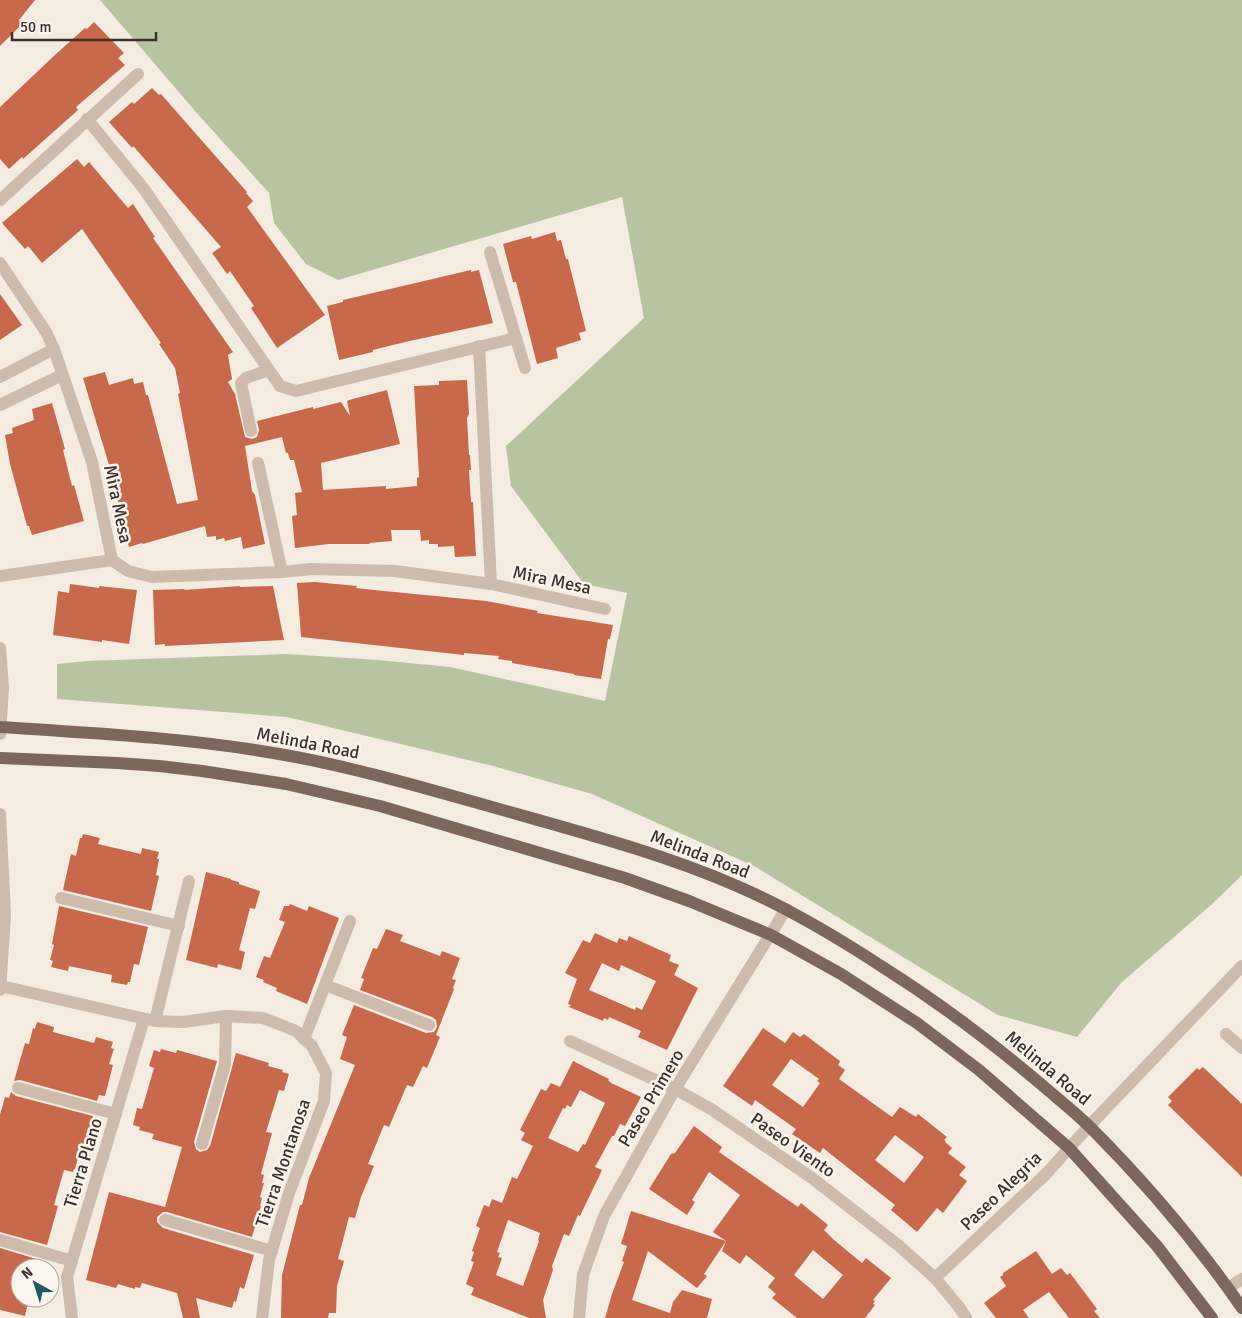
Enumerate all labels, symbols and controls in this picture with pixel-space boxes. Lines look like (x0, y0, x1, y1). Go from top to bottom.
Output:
scale bar (12, 10, 156, 42)
text: 50 m (20, 18, 51, 36)
street label: Mira Mesa (99, 463, 137, 545)
street label: Mira Mesa (511, 561, 593, 599)
street label: Melinda Road (255, 722, 361, 764)
street label: Melinda Road (647, 825, 753, 883)
street label: Melinda Road (1001, 1026, 1095, 1110)
street label: Paseo Primero (613, 1045, 689, 1151)
street label: Tierra Montanosa (251, 1096, 315, 1230)
street label: Paseo Viento (746, 1108, 840, 1182)
street label: Tierra Plano (59, 1115, 107, 1211)
street label: Paseo Alegria (956, 1147, 1046, 1235)
north arrow (10, 1258, 60, 1308)
text: N (18, 1264, 36, 1283)

